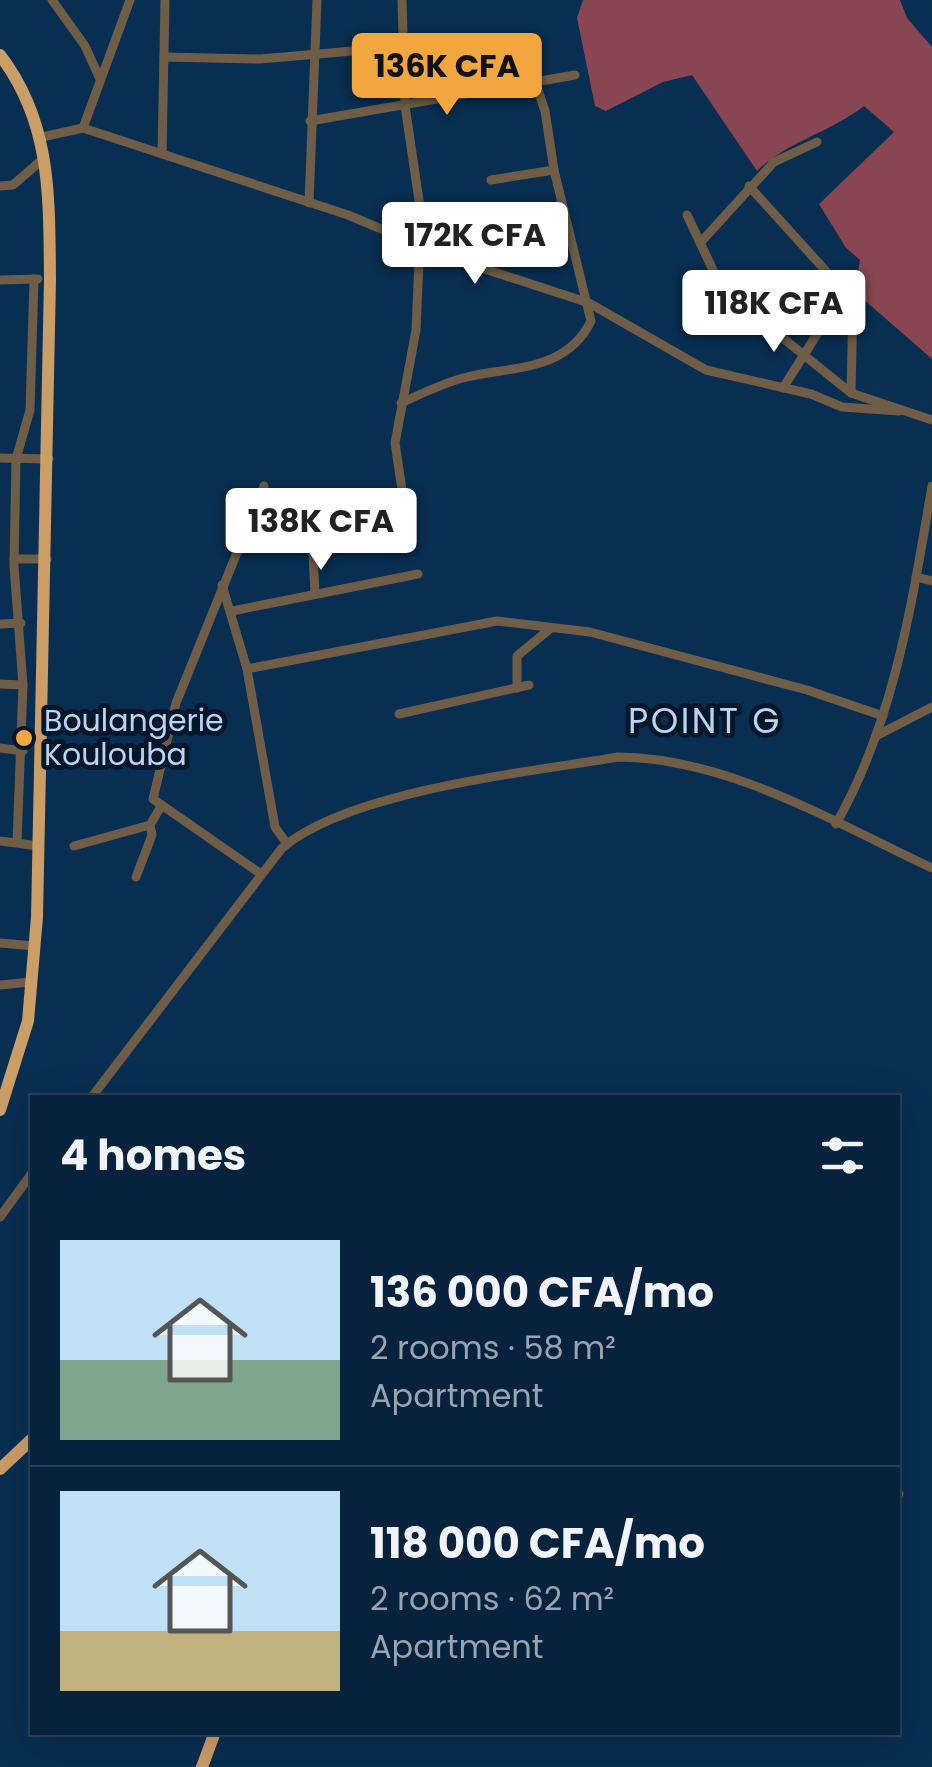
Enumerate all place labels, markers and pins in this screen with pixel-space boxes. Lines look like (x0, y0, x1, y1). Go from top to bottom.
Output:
pin: 136K CFA (344, 33, 550, 118)
pin: 172K CFA (372, 202, 578, 287)
pin: 118K CFA (671, 270, 877, 355)
pin: 138K CFA (218, 488, 424, 573)
place label: Boulangerie Koulouba (44, 699, 224, 776)
marker: Boulangerie Koulouba (13, 727, 35, 749)

